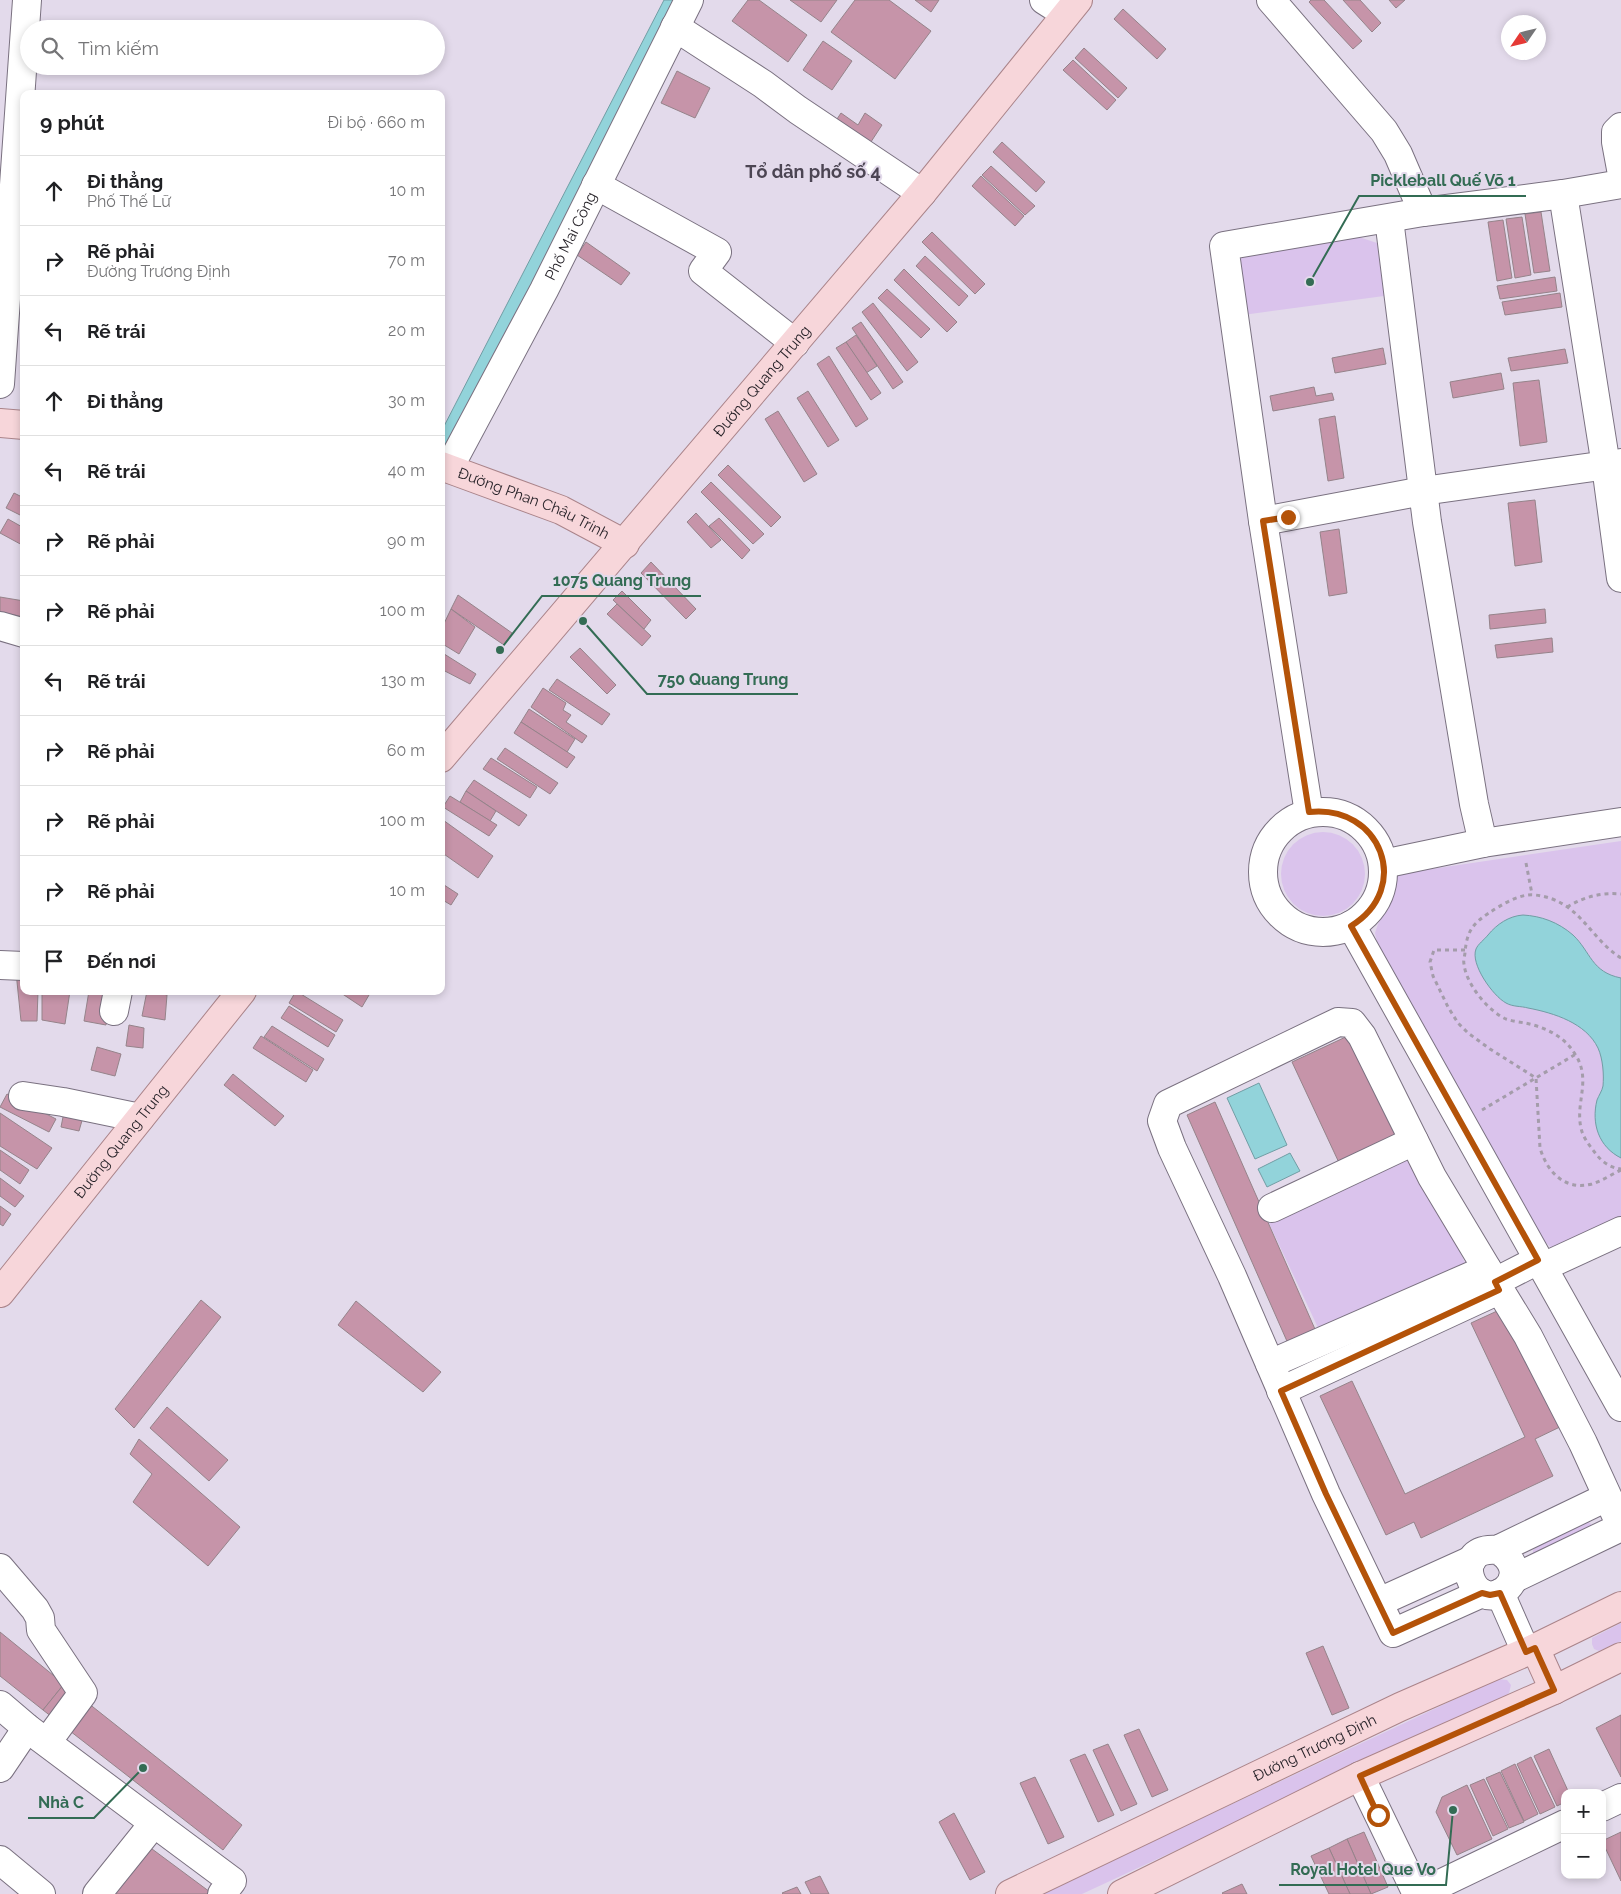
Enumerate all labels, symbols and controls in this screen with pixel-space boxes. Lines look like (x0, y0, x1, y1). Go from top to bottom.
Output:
north arrow (1501, 15, 1546, 60)
search box (20, 20, 445, 75)
icon: search (38, 34, 66, 62)
text: Tìm kiếm (78, 37, 159, 59)
text: 9 phút (40, 110, 104, 135)
text: Đi bộ · 660 m (327, 113, 425, 132)
district label: Tổ dân phố số 4 (745, 161, 881, 182)
callout: Pickleball Quế Võ 1 (1359, 165, 1526, 196)
text: Đi thẳng (87, 170, 163, 192)
text: Pickleball Quế Võ 1 (1370, 171, 1516, 190)
icon: ahead (40, 177, 68, 205)
text: 10 m (390, 181, 425, 200)
street label: Phố Mai Công (541, 189, 601, 283)
text: Phố Thế Lữ (87, 192, 171, 211)
text: Rẽ phải (87, 240, 155, 262)
icon: right (40, 247, 68, 275)
text: 70 m (388, 251, 425, 270)
text: Đường Trương Định (87, 262, 230, 281)
icon: left (40, 317, 68, 345)
text: Rẽ trái (87, 320, 146, 342)
text: 20 m (388, 321, 425, 340)
street label: Đường Quang Trung (710, 322, 814, 440)
icon: ahead (40, 387, 68, 415)
text: Đi thẳng (87, 390, 163, 412)
text: 30 m (388, 391, 425, 410)
icon: left (40, 457, 68, 485)
text: Rẽ trái (87, 460, 146, 482)
text: 40 m (388, 461, 425, 480)
street label: Đường Phan Châu Trinh (455, 464, 613, 543)
route end (1277, 506, 1300, 529)
icon: right (40, 527, 68, 555)
text: Rẽ phải (87, 530, 155, 552)
text: 90 m (387, 531, 425, 550)
callout: 1075 Quang Trung (542, 565, 701, 596)
text: 1075 Quang Trung (553, 571, 691, 590)
icon: right (40, 597, 68, 625)
text: Rẽ phải (87, 600, 155, 622)
text: 100 m (380, 601, 425, 620)
callout: 750 Quang Trung (647, 663, 798, 694)
icon: left (40, 667, 68, 695)
text: Rẽ trái (87, 670, 146, 692)
text: 750 Quang Trung (658, 670, 788, 689)
text: 130 m (381, 671, 425, 690)
icon: right (40, 737, 68, 765)
text: Rẽ phải (87, 740, 155, 762)
text: 60 m (387, 741, 425, 760)
icon: right (40, 807, 68, 835)
text: Rẽ phải (87, 810, 155, 832)
text: 100 m (380, 811, 425, 830)
icon: right (40, 877, 68, 905)
text: Rẽ phải (87, 880, 155, 902)
text: 10 m (390, 881, 425, 900)
icon: arrive (40, 947, 68, 975)
text: Đến nơi (87, 950, 156, 972)
street label: Đường Quang Trung (70, 1081, 172, 1202)
street label: Đường Trương Định (1250, 1711, 1379, 1785)
callout: Nhà C (28, 1787, 94, 1818)
map controls (1561, 1789, 1606, 1879)
button: + (1561, 1789, 1606, 1834)
text: Nhà C (38, 1793, 84, 1812)
route start (1367, 1804, 1390, 1827)
button: − (1561, 1834, 1606, 1879)
callout: Royal Hotel Que Vo (1279, 1854, 1446, 1885)
text: Royal Hotel Que Vo (1290, 1860, 1436, 1879)

